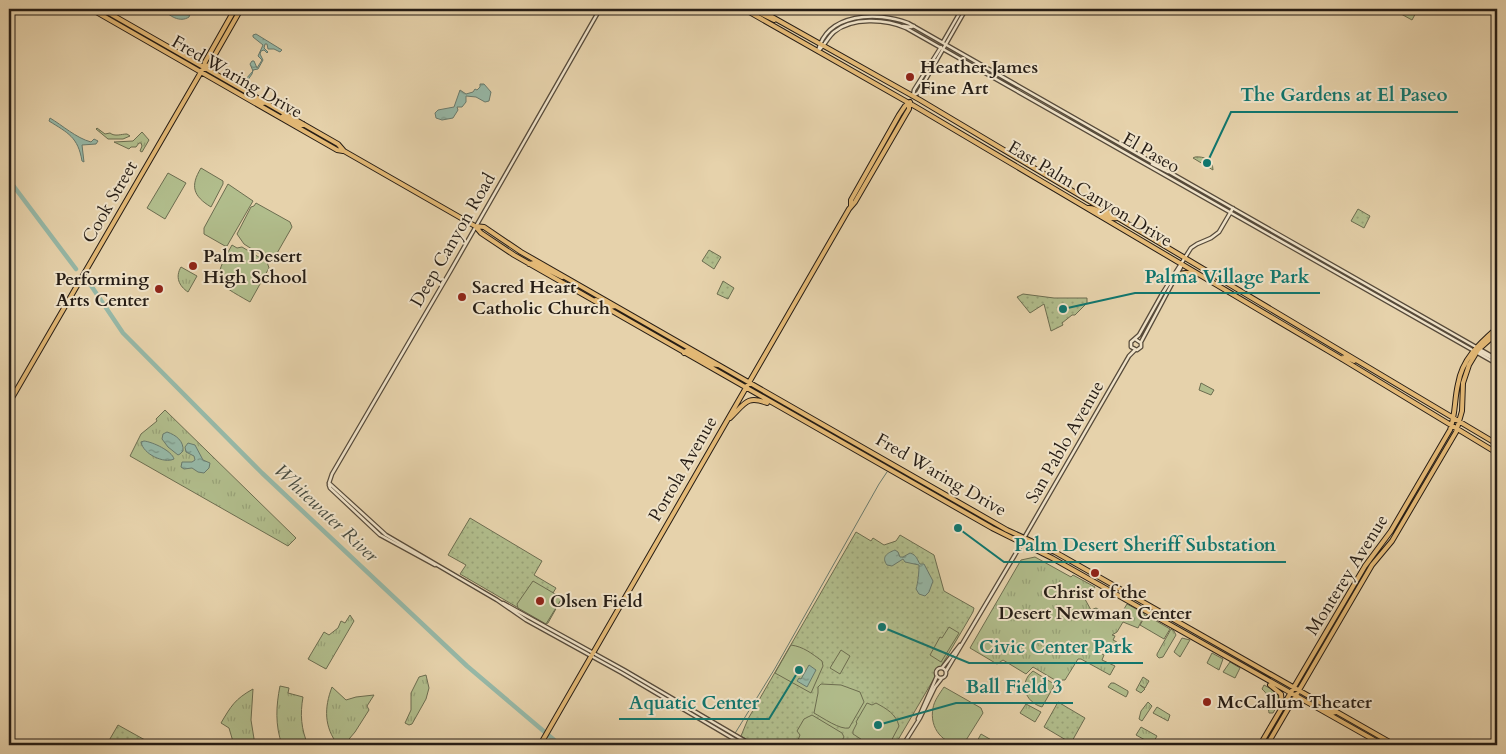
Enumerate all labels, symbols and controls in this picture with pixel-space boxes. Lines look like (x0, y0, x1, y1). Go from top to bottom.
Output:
street label: Fred Waring Drive (167, 29, 307, 125)
place label: Heather James Fine Art (920, 55, 1038, 101)
marker: Heather James Fine Art (904, 71, 916, 83)
callout: The Gardens at El Paseo (1231, 78, 1458, 112)
text: The Gardens at El Paseo (1240, 82, 1448, 108)
street label: El Paseo (1118, 126, 1185, 180)
street label: East Palm Canyon Drive (1003, 135, 1177, 253)
street label: Cook Street (76, 156, 144, 248)
street label: Deep Canyon Road (404, 168, 502, 312)
place label: Palm Desert High School (203, 244, 307, 290)
callout: Palma Village Park (1135, 259, 1320, 293)
marker: Palm Desert High School (187, 260, 199, 272)
text: Palma Village Park (1144, 264, 1310, 290)
place label: Performing Arts Center (55, 267, 150, 313)
place label: Sacred Heart Catholic Church (472, 275, 610, 321)
marker: Performing Arts Center (153, 283, 165, 295)
marker: Sacred Heart Catholic Church (456, 291, 468, 303)
street label: San Pablo Avenue (1020, 376, 1110, 508)
street label: Portola Avenue (643, 412, 723, 526)
street label: Fred Waring Drive (871, 427, 1011, 523)
water label: Whitewater River (268, 458, 384, 569)
street label: Monterey Avenue (1300, 510, 1394, 640)
callout: Palm Desert Sheriff Substation (1004, 528, 1286, 562)
text: Palm Desert Sheriff Substation (1014, 532, 1277, 558)
marker: Christ of the Desert Newman Center (1089, 567, 1101, 579)
place label: Christ of the Desert Newman Center (998, 580, 1192, 626)
place label: Olsen Field (550, 589, 643, 614)
marker: Olsen Field (534, 595, 546, 607)
callout: Civic Center Park (969, 629, 1143, 663)
text: Civic Center Park (979, 634, 1133, 660)
callout: Ball Field 3 (956, 669, 1073, 703)
text: Ball Field 3 (966, 674, 1062, 700)
callout: Aquatic Center (619, 685, 769, 719)
text: Aquatic Center (629, 690, 759, 716)
place label: McCallum Theater (1217, 690, 1373, 715)
marker: McCallum Theater (1201, 696, 1213, 708)

